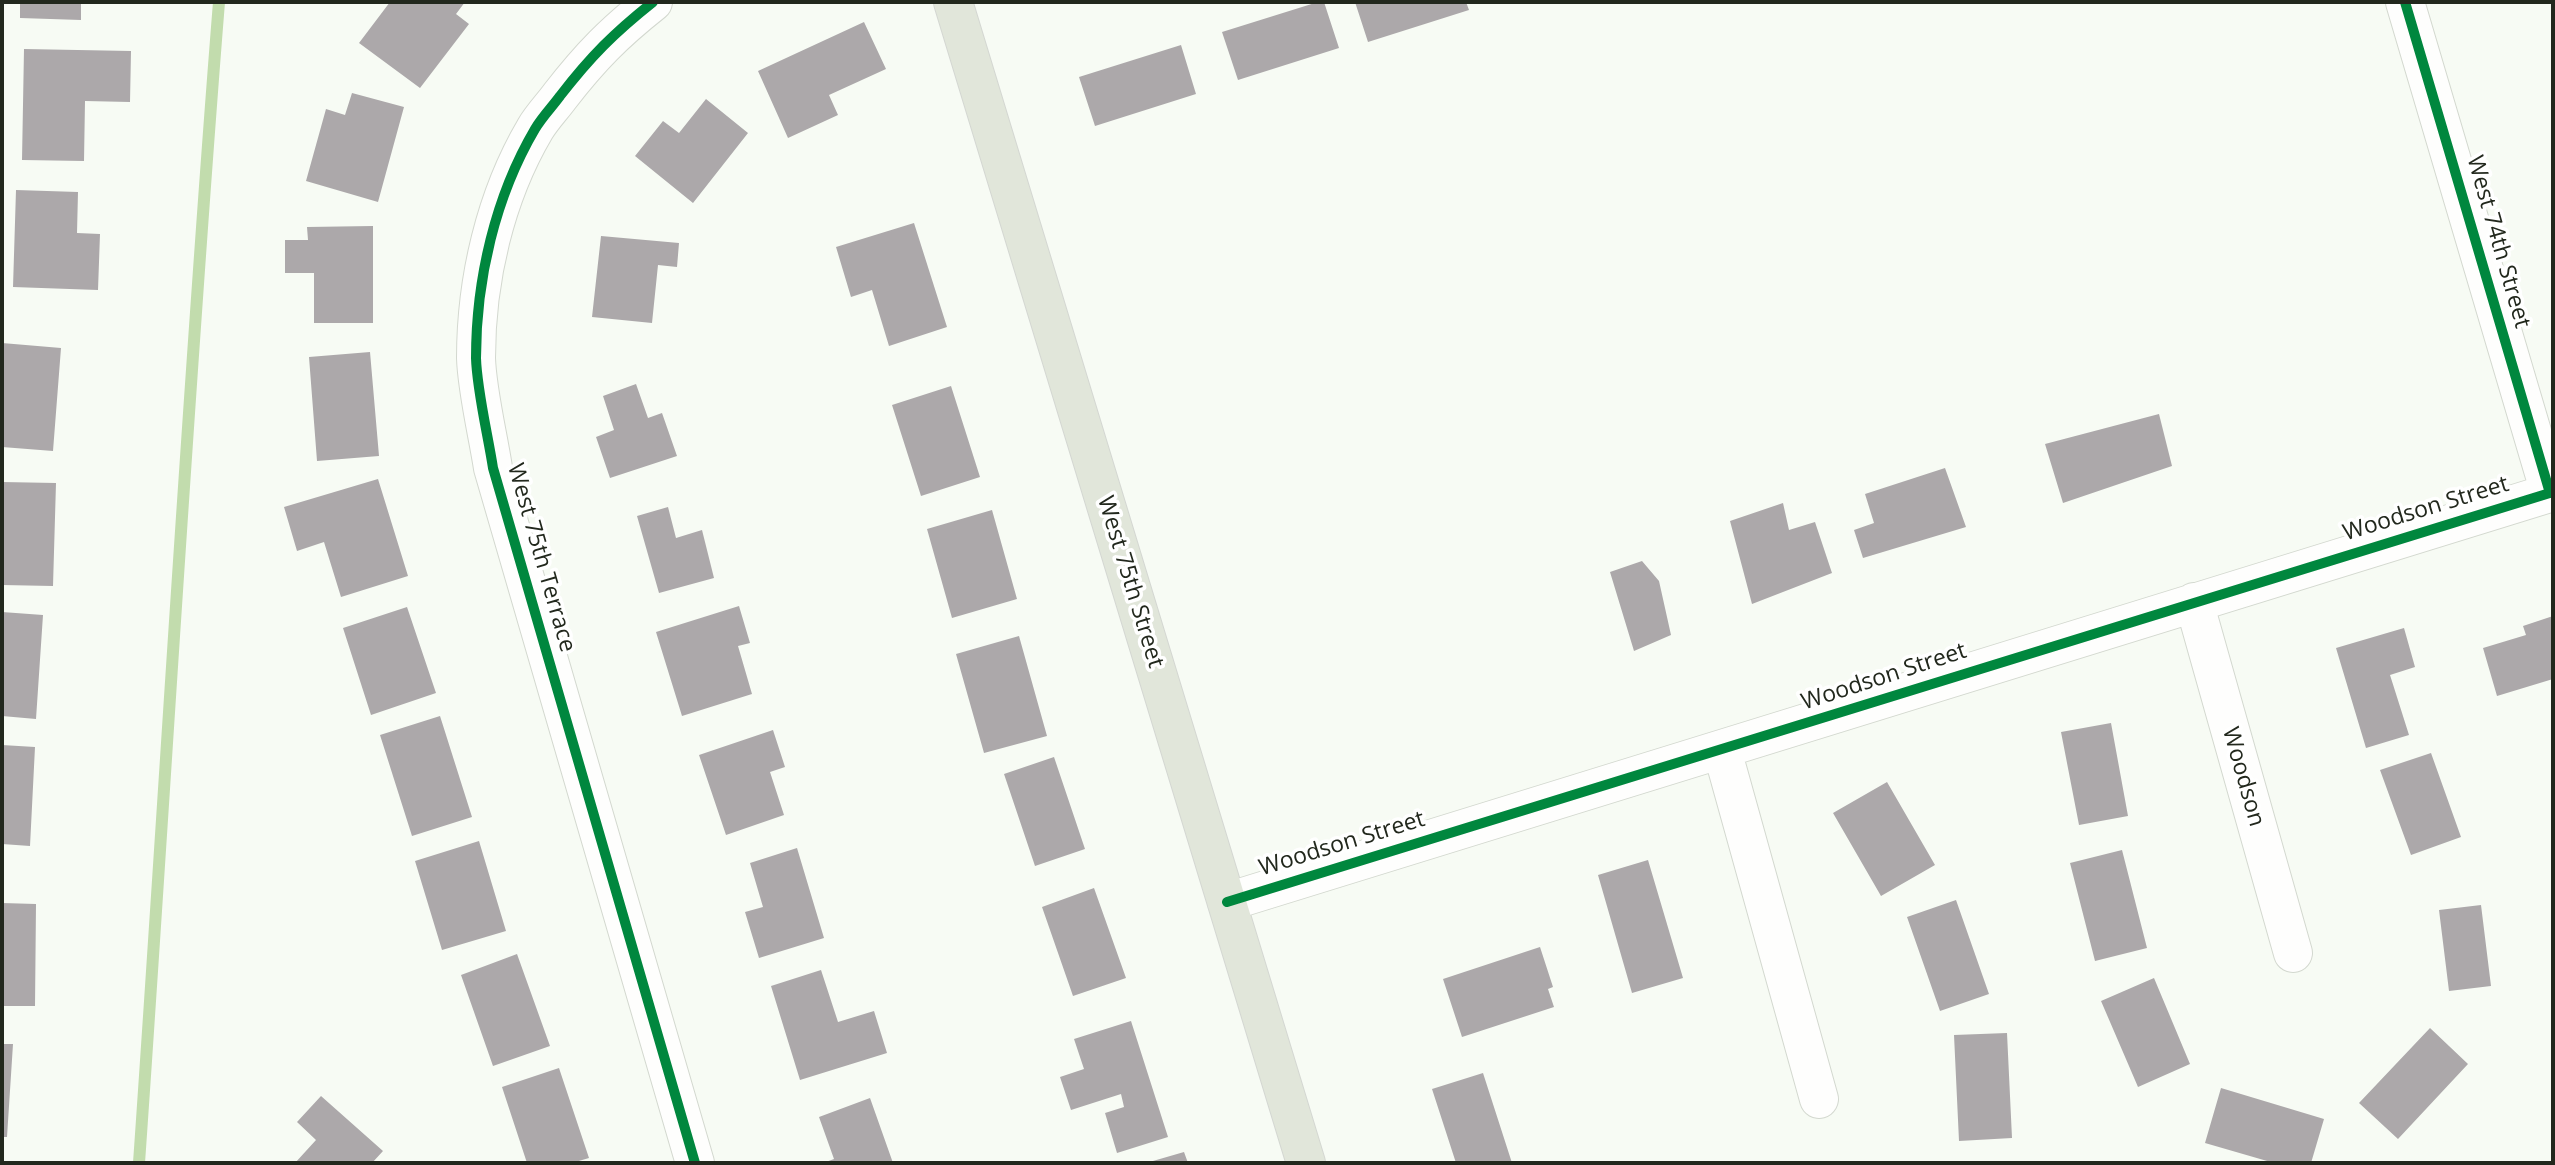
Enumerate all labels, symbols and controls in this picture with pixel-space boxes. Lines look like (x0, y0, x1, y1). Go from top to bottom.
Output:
street label: West 74th Street (2460, 153, 2536, 331)
street label: West 75th Terrace (501, 460, 581, 656)
street label: Woodson Street (2340, 471, 2512, 547)
street label: West 75th Street (1091, 493, 1169, 671)
street label: Woodson Street (1798, 637, 1970, 717)
street label: Woodson (2216, 724, 2270, 830)
street label: Woodson Street (1256, 806, 1428, 882)

